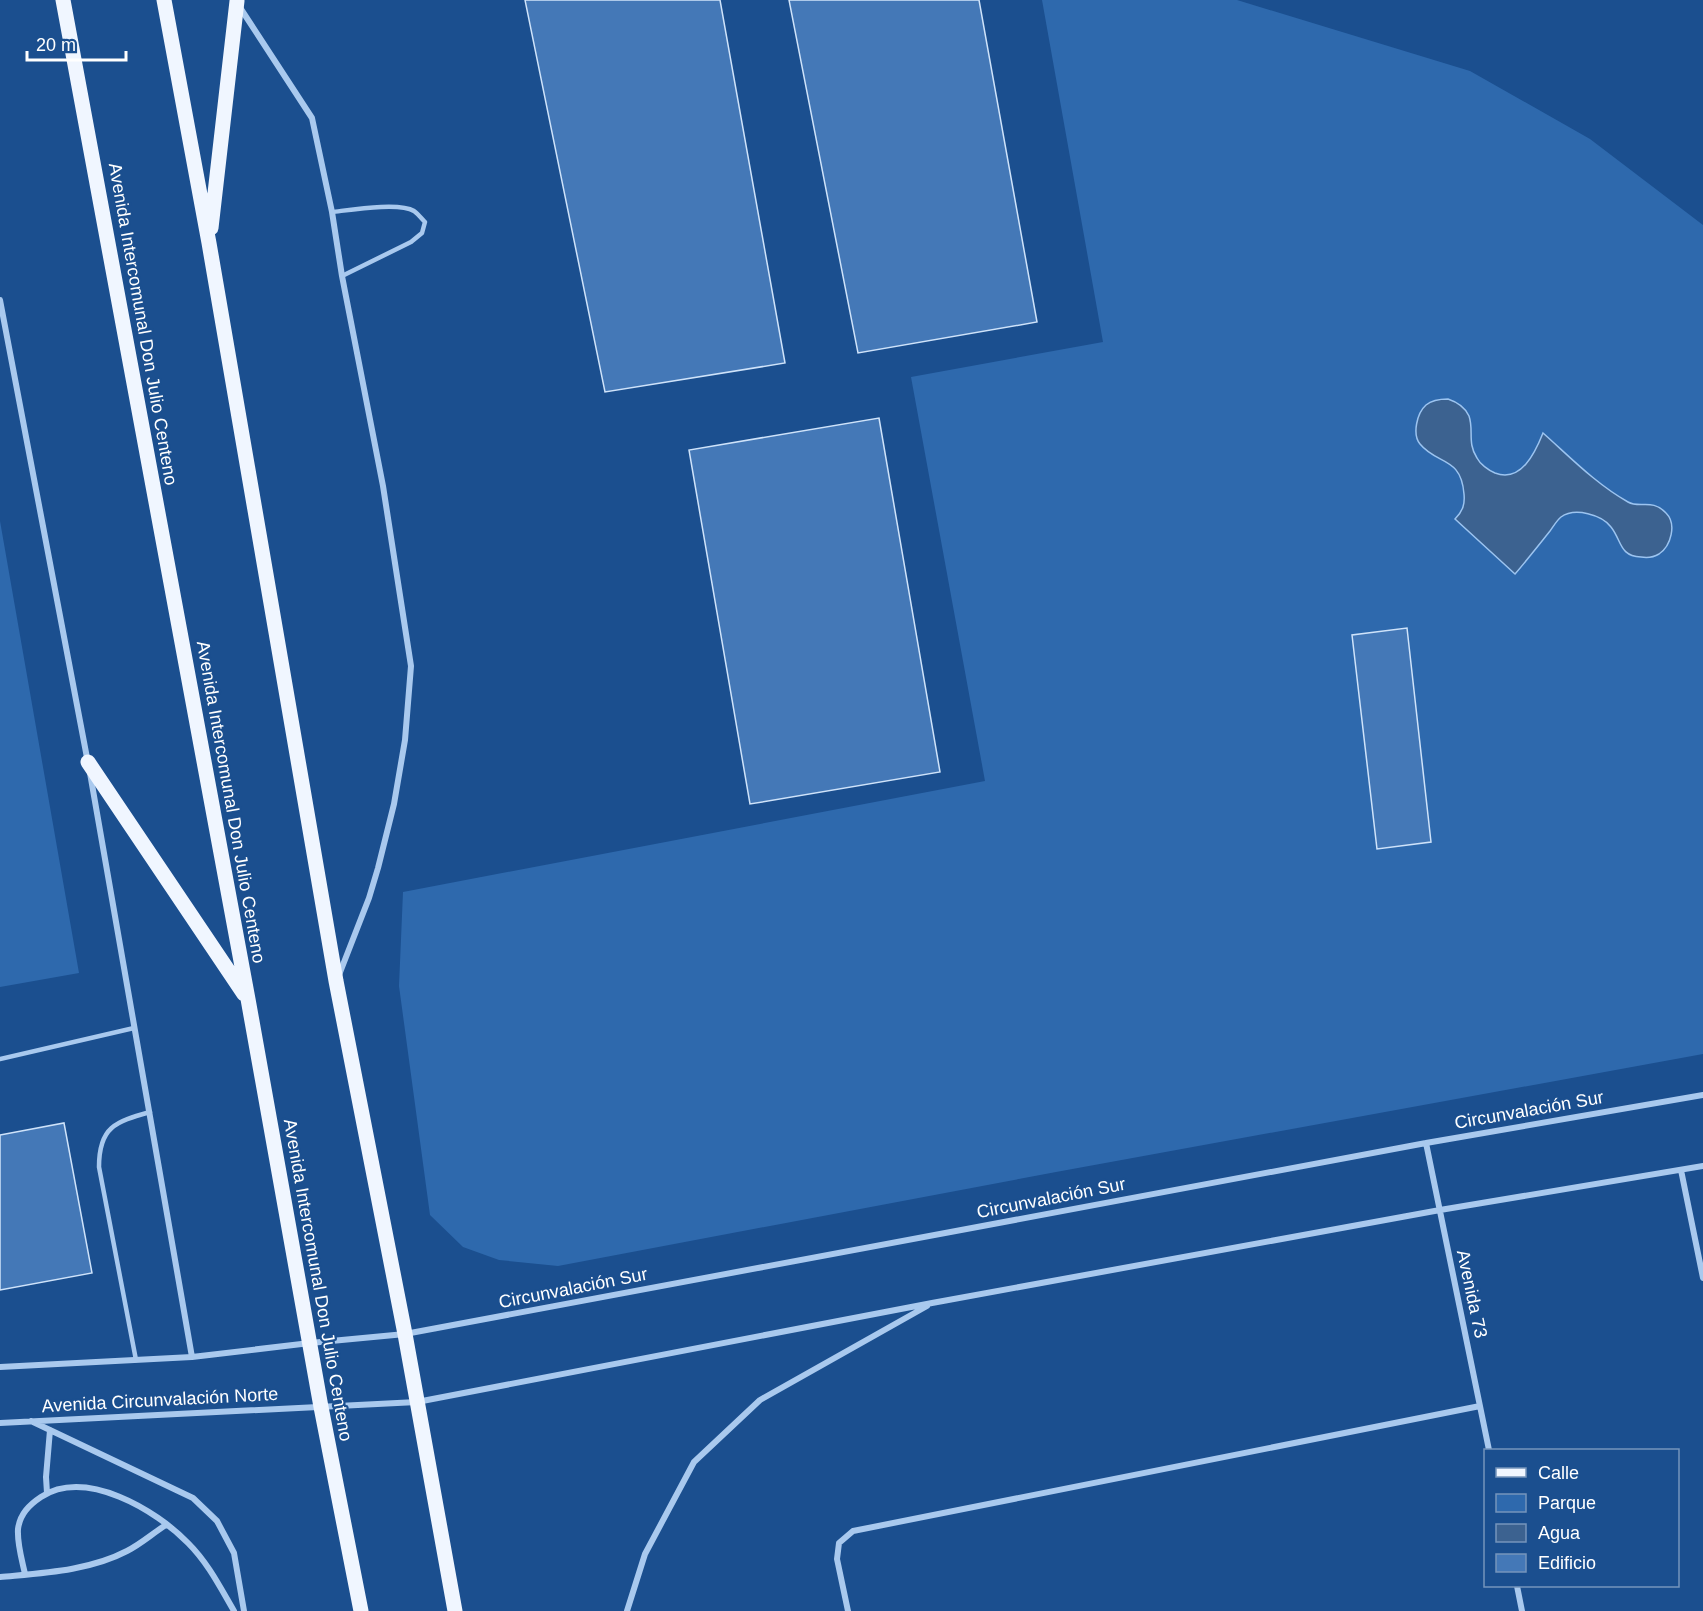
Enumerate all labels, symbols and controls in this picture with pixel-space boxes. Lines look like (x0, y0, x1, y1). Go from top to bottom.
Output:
scale bar (27, 24, 126, 62)
text: 20 m (36, 35, 76, 55)
street label: Avenida Intercomunal Don Julio Centeno (105, 161, 181, 487)
street label: Avenida Intercomunal Don Julio Centeno (193, 639, 269, 965)
street label: Circunvalación Sur (1453, 1087, 1605, 1133)
street label: Avenida Intercomunal Don Julio Centeno (280, 1117, 356, 1443)
street label: Circunvalación Sur (975, 1174, 1127, 1222)
street label: Avenida 73 (1453, 1248, 1491, 1340)
street label: Circunvalación Sur (497, 1264, 649, 1312)
street label: Avenida Circunvalación Norte (41, 1384, 279, 1416)
legend (1484, 1449, 1679, 1587)
text: Calle (1538, 1463, 1579, 1483)
text: Parque (1538, 1493, 1596, 1513)
text: Agua (1538, 1523, 1581, 1543)
text: Edificio (1538, 1553, 1596, 1573)

